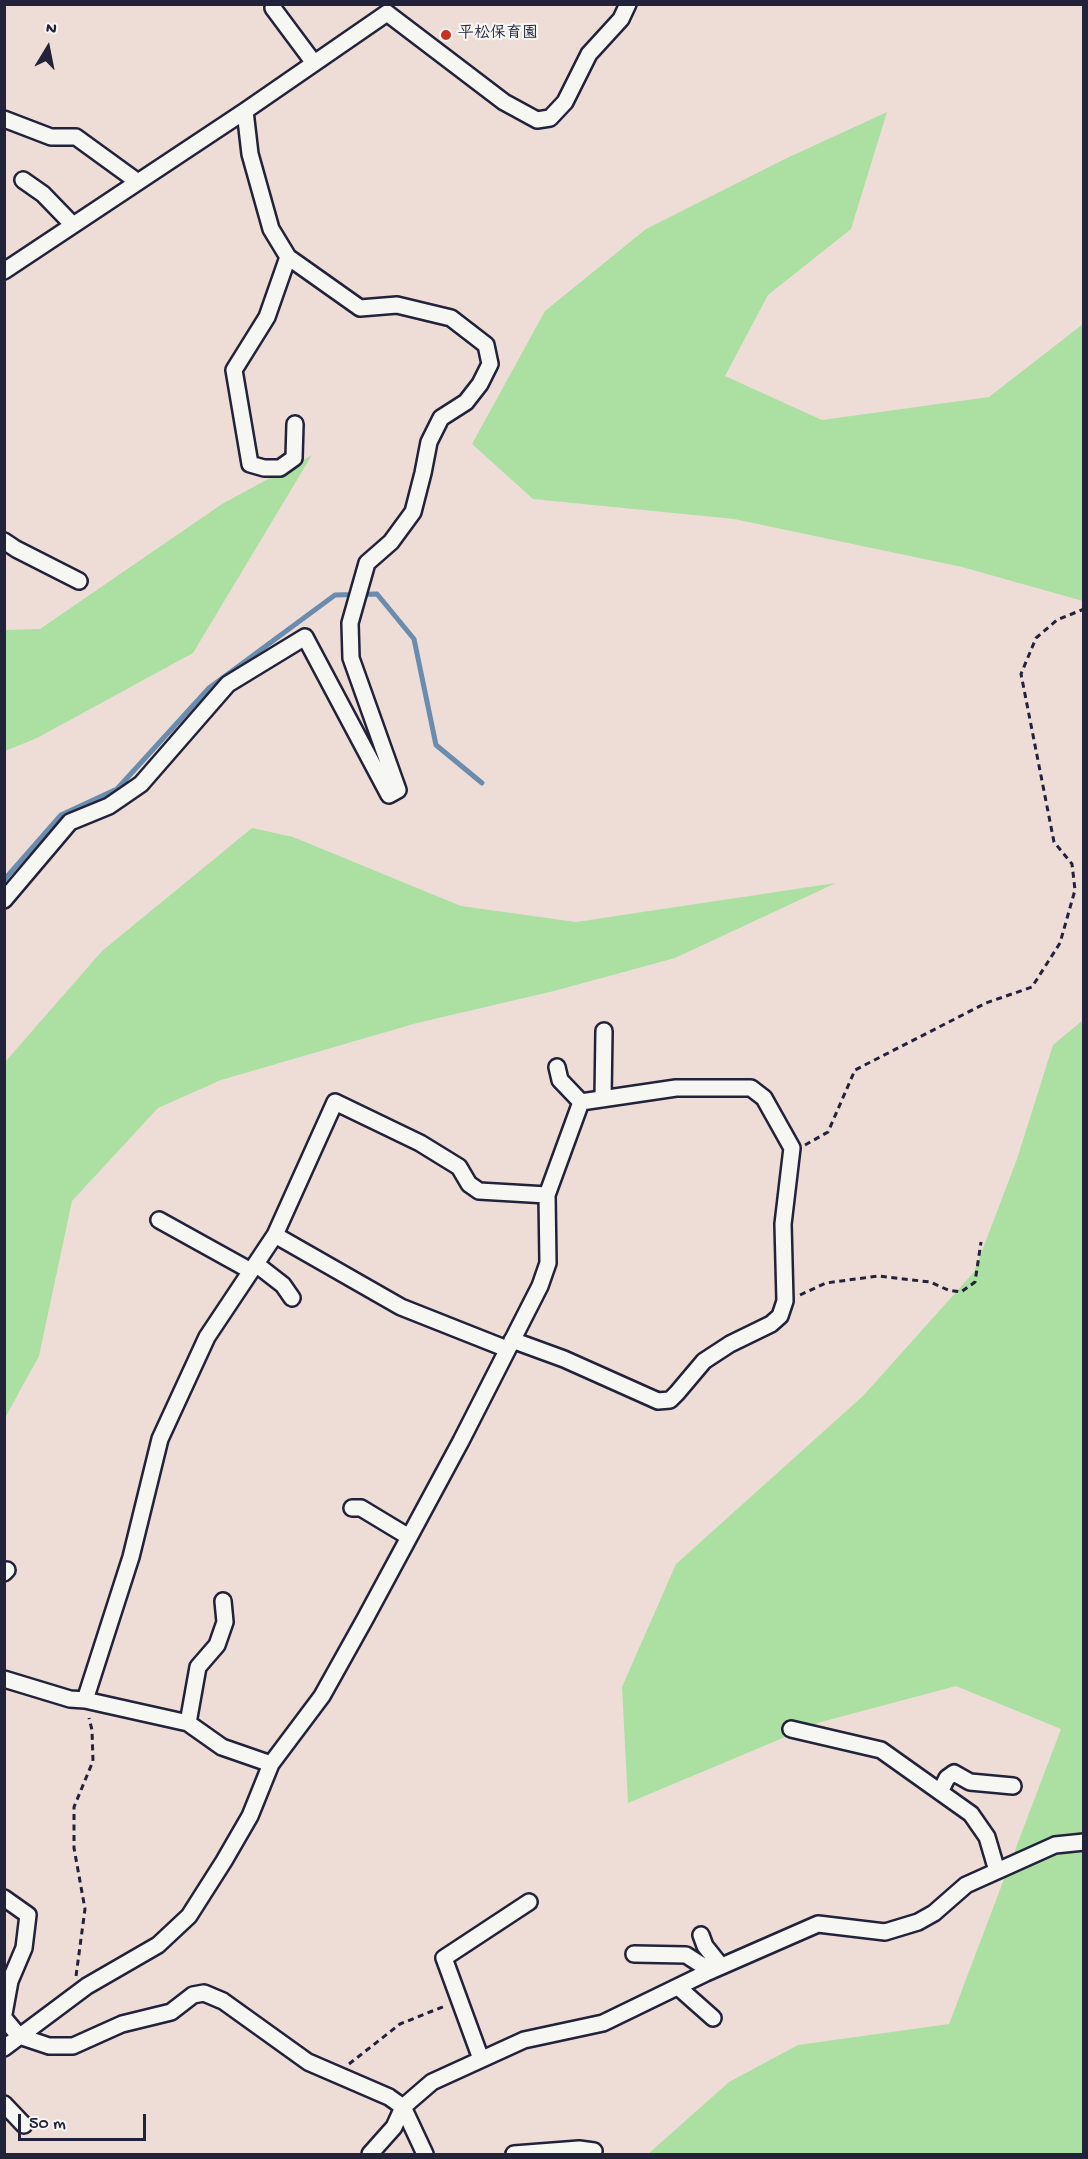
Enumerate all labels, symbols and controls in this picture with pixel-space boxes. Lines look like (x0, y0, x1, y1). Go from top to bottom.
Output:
north arrow (18, 18, 78, 78)
text: N (44, 20, 58, 40)
place label: 平松保育園 (458, 25, 538, 45)
marker: 平松保育園 (439, 28, 453, 42)
scale bar (21, 2102, 148, 2140)
text: 50 m (29, 2114, 66, 2135)

